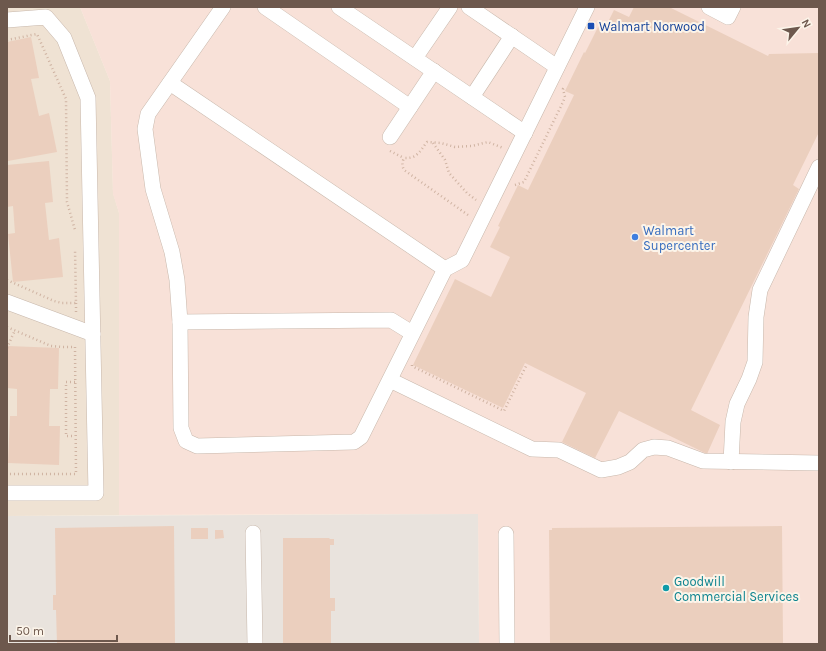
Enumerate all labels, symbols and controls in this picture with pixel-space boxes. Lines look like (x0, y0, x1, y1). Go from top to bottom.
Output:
north arrow (778, 8, 818, 48)
text: N (799, 17, 814, 30)
place label: Walmart Norwood (599, 19, 705, 34)
marker: Walmart Norwood (586, 21, 596, 31)
place label: Walmart Supercenter (643, 223, 715, 253)
marker: Walmart Supercenter (630, 232, 640, 242)
place label: Goodwill Commercial Services (674, 574, 799, 604)
marker: Goodwill Commercial Services (661, 583, 671, 593)
scale bar (10, 617, 117, 643)
text: 50 m (16, 624, 44, 638)

